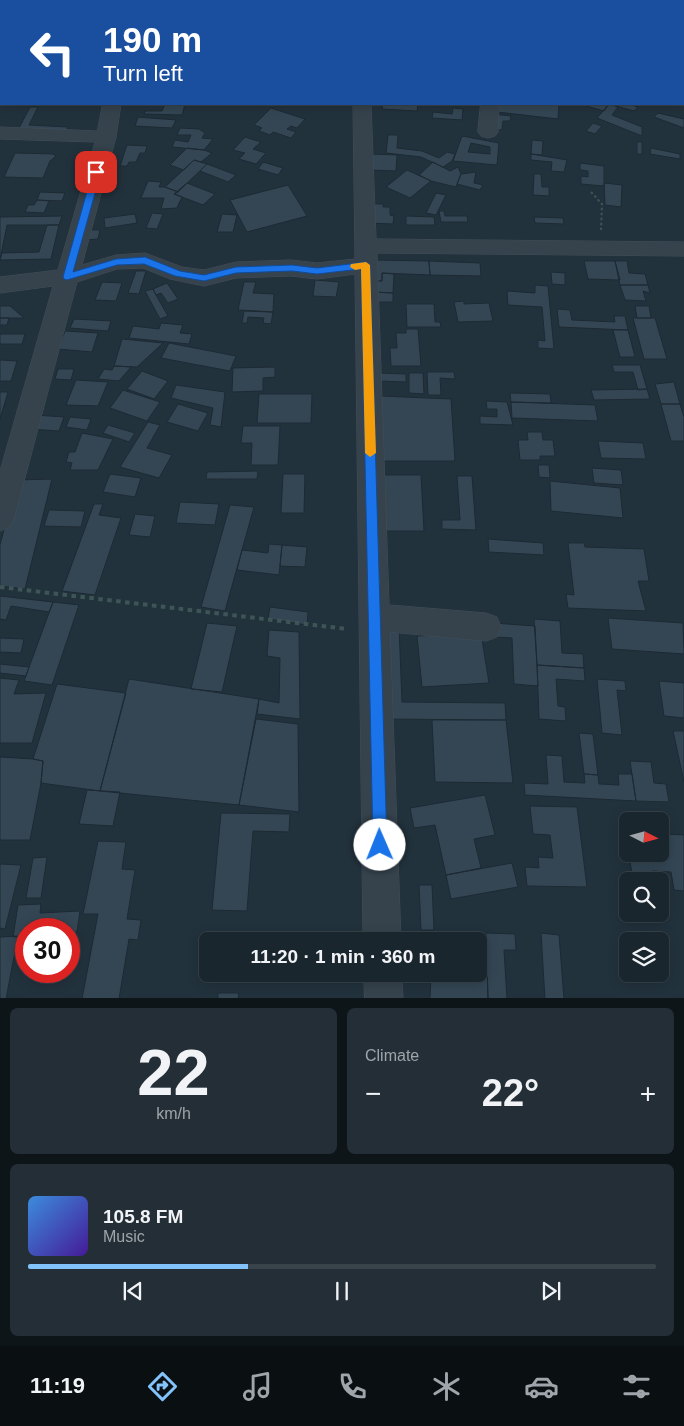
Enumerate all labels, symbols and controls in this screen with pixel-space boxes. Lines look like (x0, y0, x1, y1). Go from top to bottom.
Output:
icon: left (20, 20, 85, 85)
text: 190 m (103, 20, 202, 59)
text: Turn left (103, 61, 183, 86)
pin (75, 151, 117, 193)
icon: arrive (82, 158, 110, 186)
north arrow (619, 812, 669, 862)
map controls (619, 812, 669, 982)
position arrow (353, 818, 405, 870)
button: search (619, 872, 669, 922)
speed limit sign: 30 (15, 918, 80, 983)
button: layers (619, 932, 669, 982)
text: 11:20 · 1 min · 360 m (251, 946, 435, 967)
text: 22 (137, 1036, 210, 1109)
text: Climate (365, 1047, 419, 1064)
text: 22° (482, 1072, 539, 1114)
text: − (365, 1078, 381, 1109)
text: + (640, 1078, 656, 1109)
text: km/h (156, 1105, 191, 1122)
text: 105.8 FM (103, 1206, 183, 1227)
text: Music (103, 1228, 145, 1245)
icon: previous (119, 1277, 147, 1305)
icon: pause (328, 1277, 356, 1305)
icon: next (537, 1277, 565, 1305)
icon: directions (145, 1369, 180, 1404)
icon: music (240, 1369, 275, 1404)
icon: phone (335, 1369, 370, 1404)
icon: climate (429, 1369, 464, 1404)
icon: car (524, 1369, 559, 1404)
icon: filters (619, 1369, 654, 1404)
text: 11:19 (30, 1373, 85, 1398)

